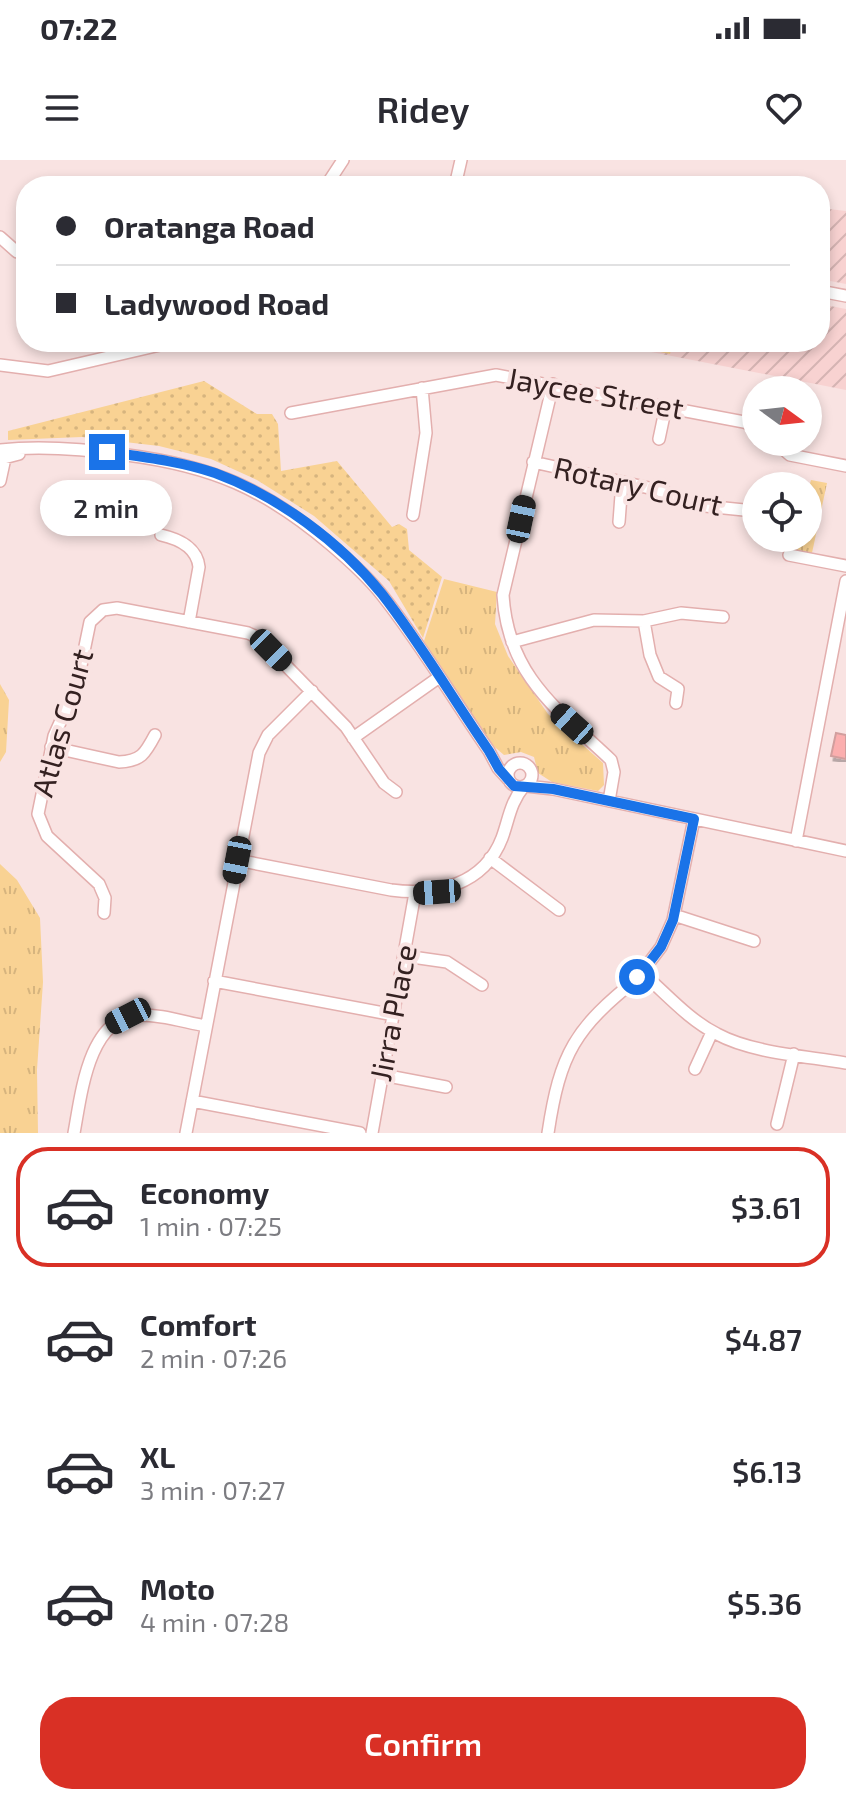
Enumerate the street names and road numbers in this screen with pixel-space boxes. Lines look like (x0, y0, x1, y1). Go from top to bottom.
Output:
street label: Jaycee Street (504, 359, 687, 425)
street label: Rotary Court (551, 448, 726, 522)
street label: Atlas Court (23, 645, 99, 800)
street label: Jirra Place (361, 941, 423, 1084)

